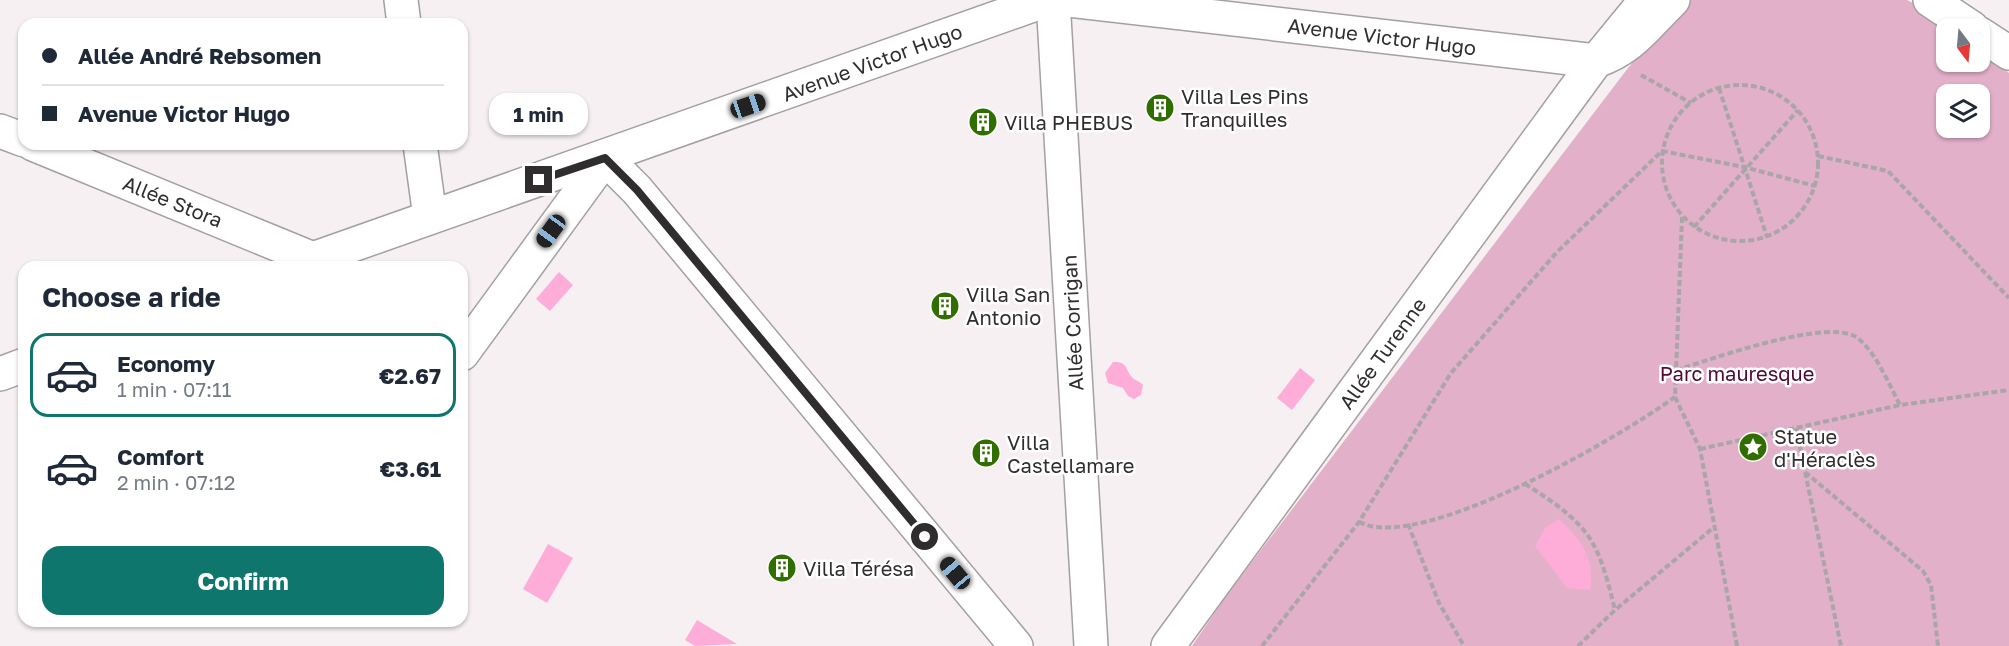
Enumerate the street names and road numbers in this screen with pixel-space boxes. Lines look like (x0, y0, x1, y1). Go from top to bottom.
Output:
street label: Avenue Victor Hugo (1286, 13, 1478, 59)
street label: Avenue Victor Hugo (779, 18, 965, 106)
street label: Allée Stora (120, 170, 226, 232)
street label: Allée Corrigan (1056, 254, 1088, 392)
street label: Allée Turenne (1334, 293, 1430, 413)

